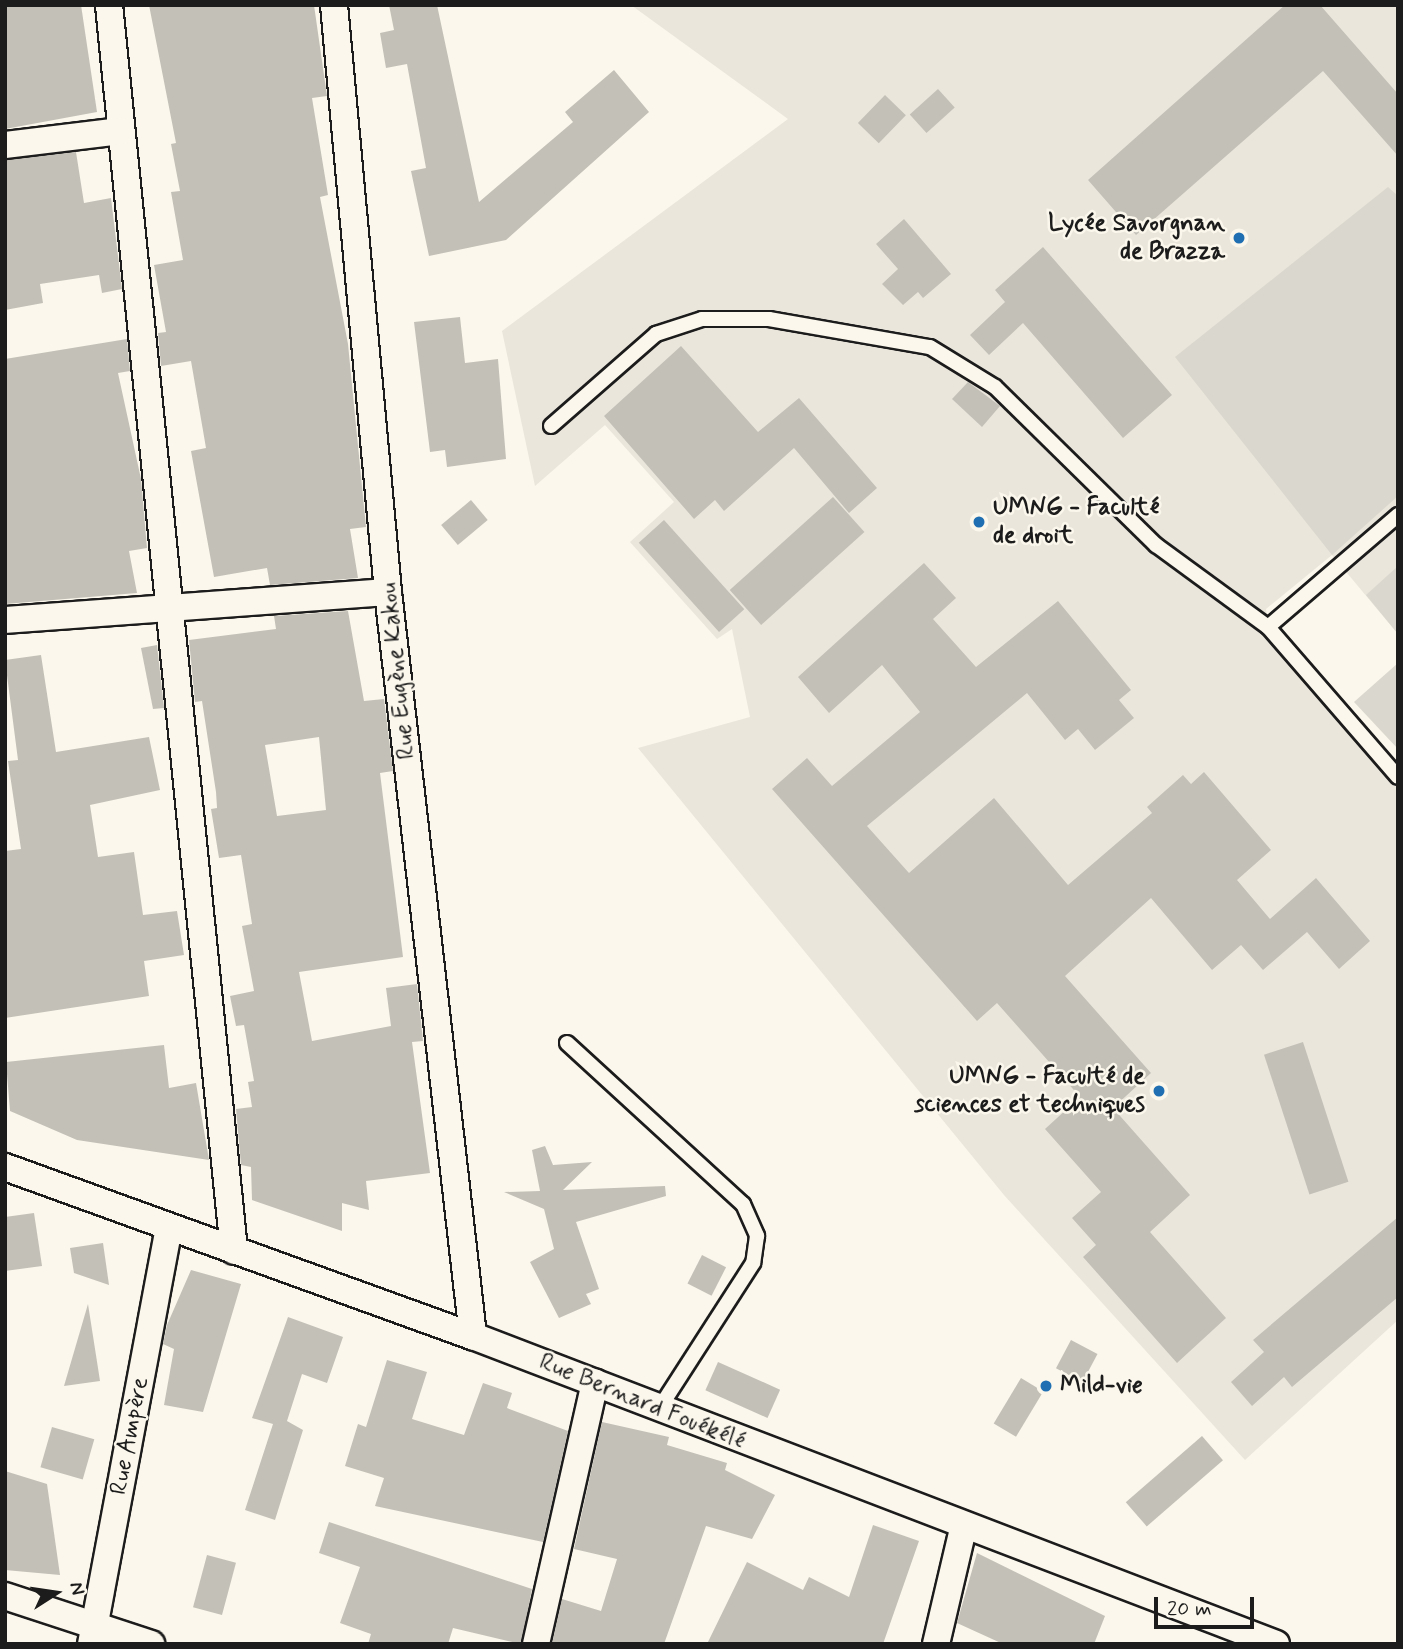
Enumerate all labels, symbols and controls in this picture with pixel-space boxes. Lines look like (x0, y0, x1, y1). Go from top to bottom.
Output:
place label: Lycée Savorgnan de Brazza (1046, 210, 1225, 266)
marker: Lycée Savorgnan de Brazza (1231, 230, 1247, 246)
place label: UMNG - Faculté de droit (993, 494, 1160, 550)
marker: UMNG - Faculté de droit (971, 514, 987, 530)
street label: Rue Eugène Kakou (374, 579, 422, 763)
place label: UMNG - Faculté de sciences et techniques (911, 1063, 1145, 1119)
marker: UMNG - Faculté de sciences et techniques (1151, 1083, 1167, 1099)
street label: Rue Bernard Fouékélé (536, 1348, 748, 1456)
place label: Mild-vie (1060, 1372, 1143, 1400)
street label: Rue Ampère (104, 1375, 156, 1497)
marker: Mild-vie (1038, 1378, 1054, 1394)
north arrow (21, 1558, 91, 1628)
text: N (63, 1580, 91, 1597)
scale bar (1158, 1582, 1258, 1626)
text: 20 m (1167, 1595, 1212, 1623)

